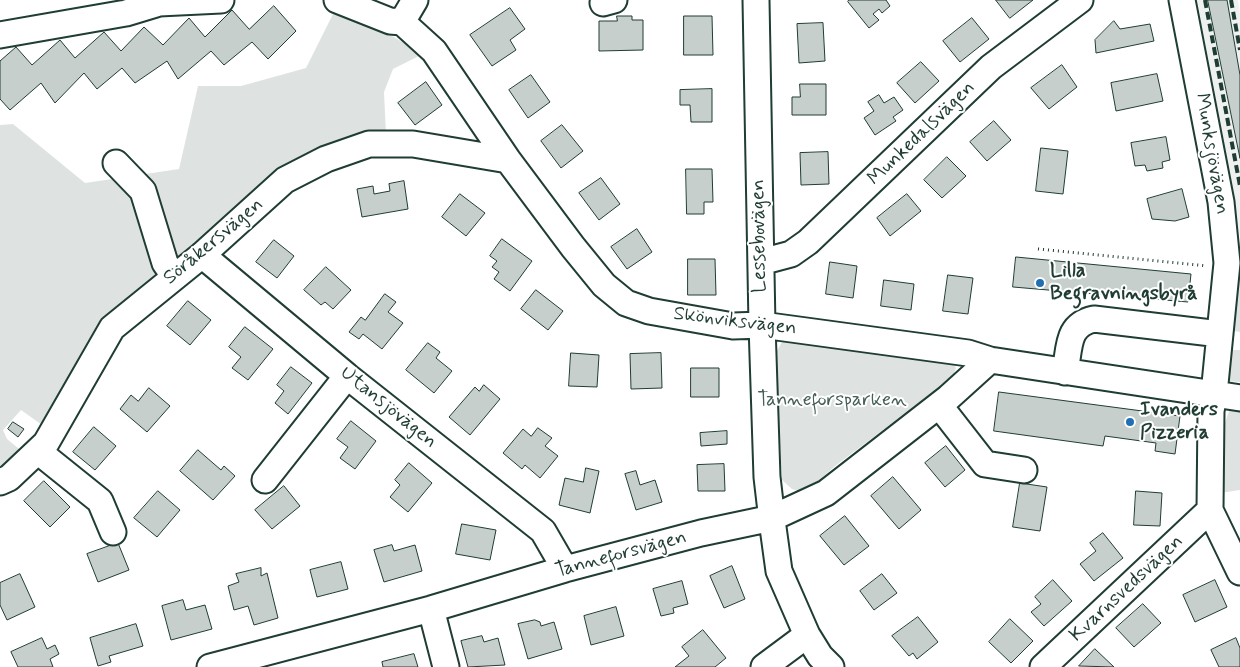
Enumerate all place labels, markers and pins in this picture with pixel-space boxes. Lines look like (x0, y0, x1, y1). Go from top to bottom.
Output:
place label: Lilla Begravningsbyrå (1050, 260, 1198, 307)
marker: Lilla Begravningsbyrå (1034, 277, 1046, 289)
place label: Ivanders Pizzeria (1140, 399, 1218, 446)
marker: Ivanders Pizzeria (1124, 416, 1136, 428)

